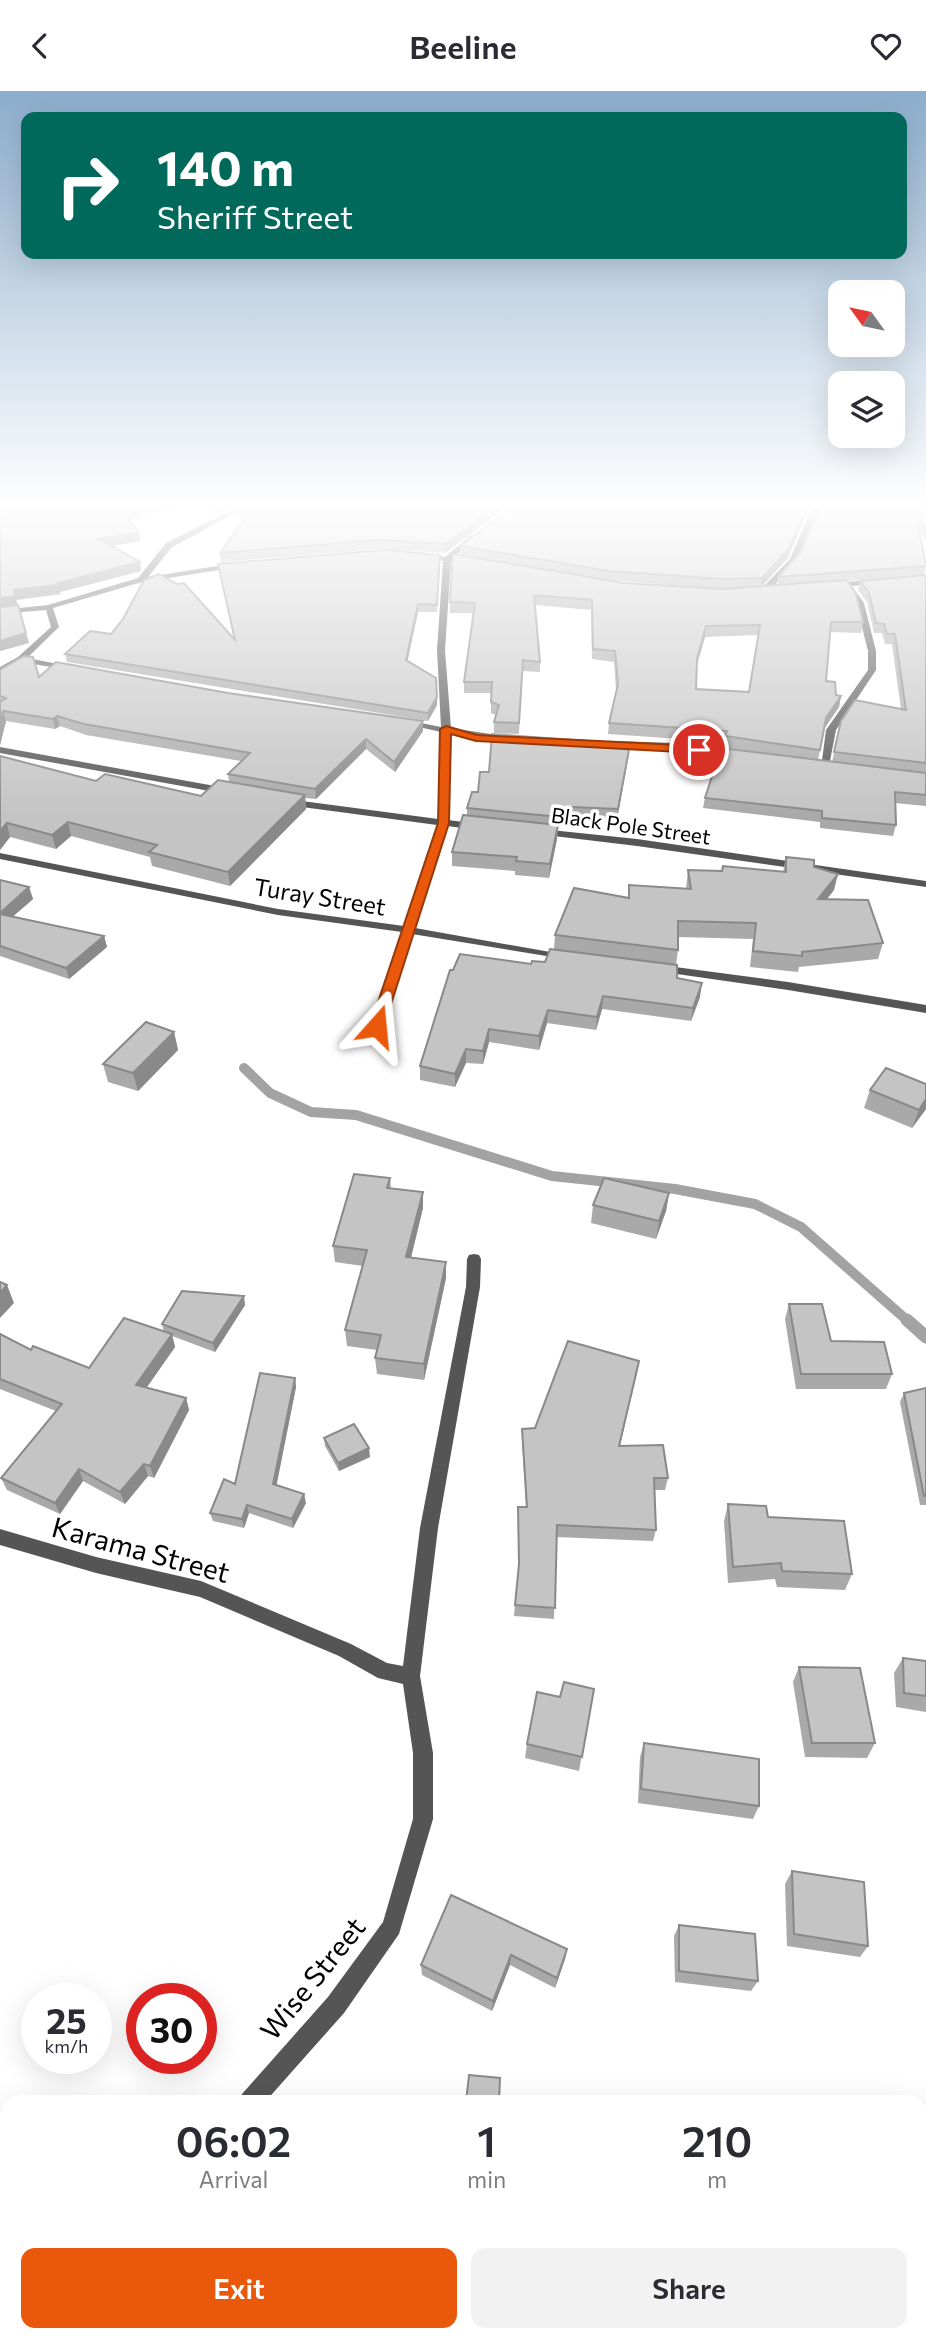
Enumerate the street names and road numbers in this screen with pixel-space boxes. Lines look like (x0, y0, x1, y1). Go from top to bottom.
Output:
street label: Black Pole Street (550, 801, 712, 849)
street label: Turay Street (252, 871, 388, 921)
street label: Karama Street (48, 1509, 234, 1589)
street label: Wise Street (252, 1910, 372, 2046)

